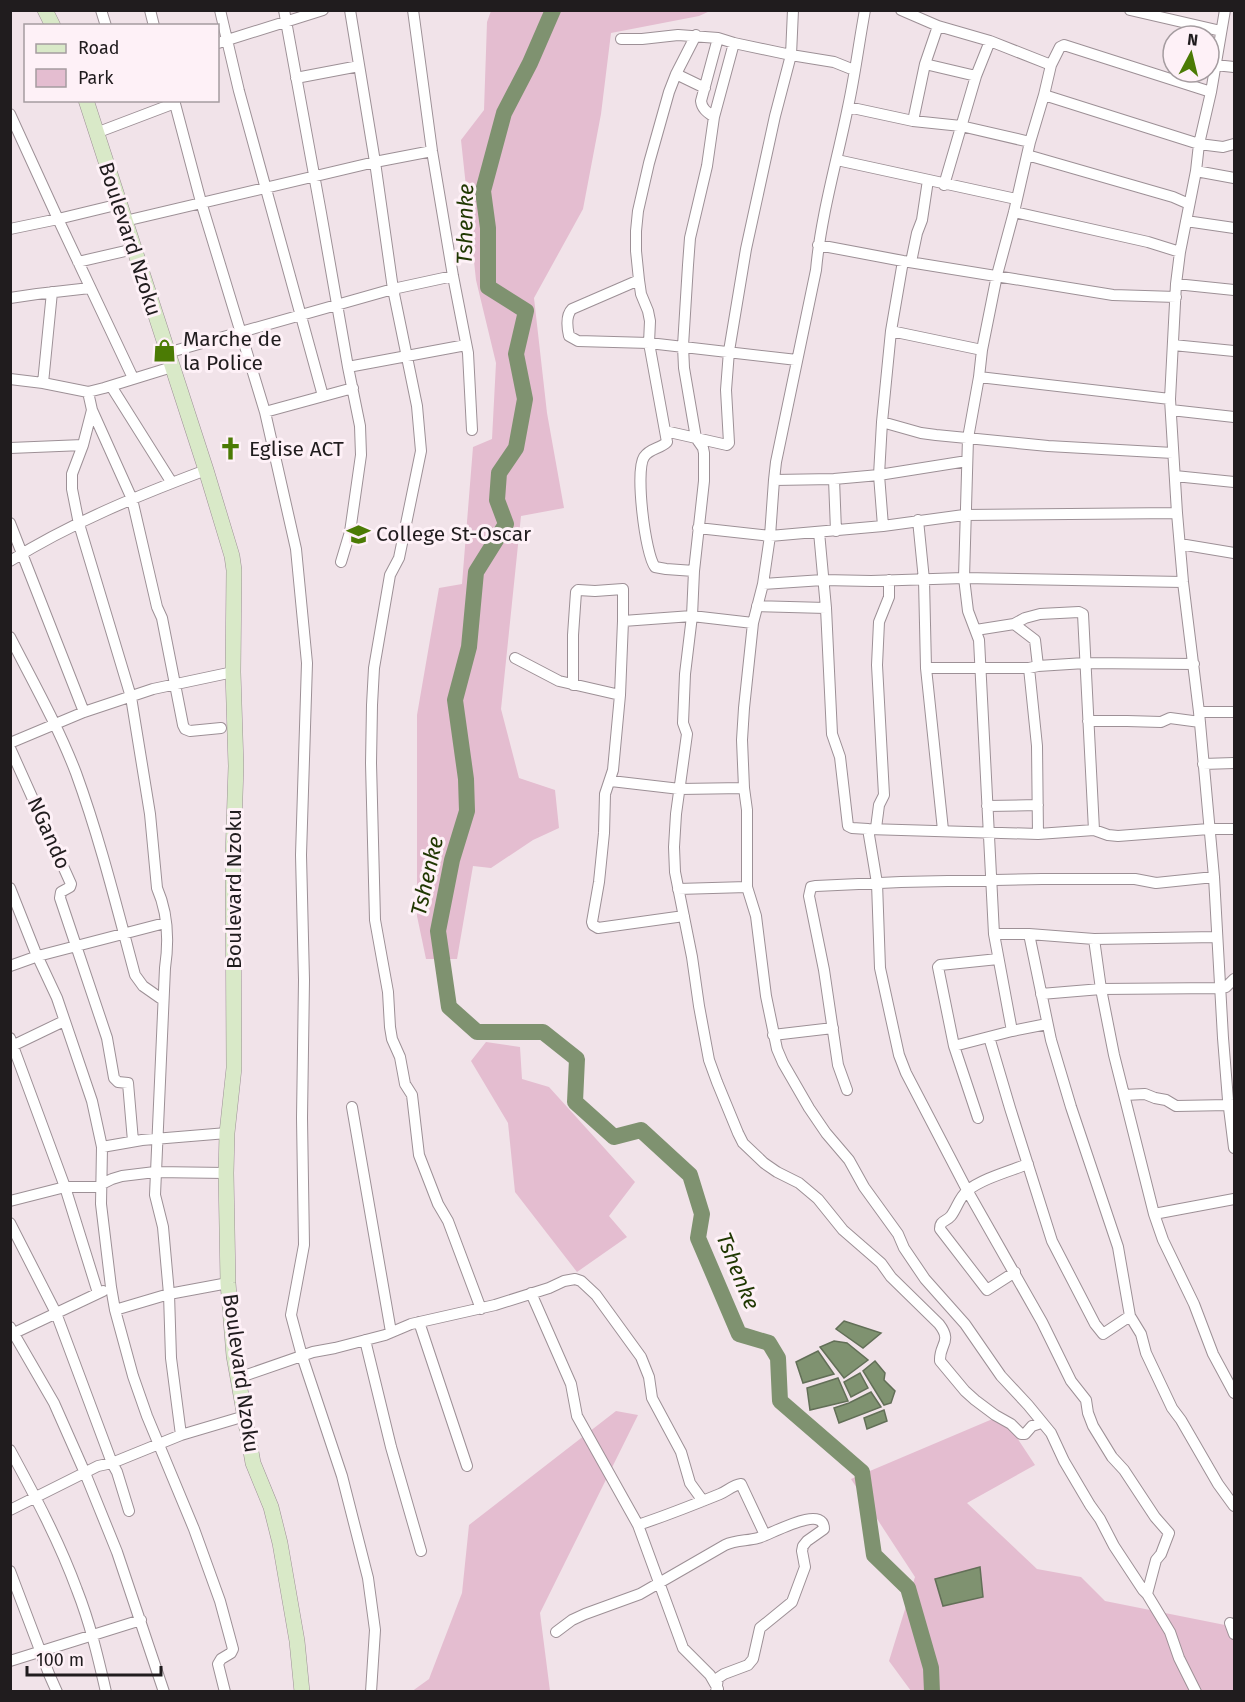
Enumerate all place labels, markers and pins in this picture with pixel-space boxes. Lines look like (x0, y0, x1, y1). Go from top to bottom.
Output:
place label: Marche de la Police (183, 326, 282, 376)
shop icon: Marche de la Police (152, 338, 178, 364)
church icon: Eglise ACT (218, 436, 244, 462)
place label: Eglise ACT (249, 436, 344, 462)
school or university icon: College St-Oscar (345, 521, 371, 547)
place label: College St-Oscar (376, 521, 531, 547)

